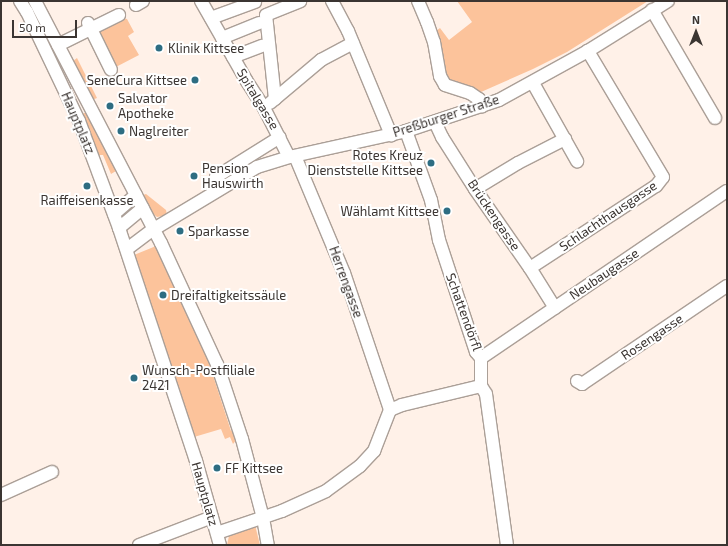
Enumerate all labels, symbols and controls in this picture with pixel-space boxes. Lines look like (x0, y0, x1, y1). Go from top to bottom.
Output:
scale bar (14, 12, 79, 38)
north arrow (676, 12, 716, 52)
text: N (692, 13, 700, 26)
text: 50 m (19, 20, 46, 34)
place label: Klinik Kittsee (168, 40, 244, 56)
marker: Klinik Kittsee (153, 42, 165, 54)
street label: Spitalgasse (234, 66, 282, 132)
place label: SeneCura Kittsee (87, 72, 187, 88)
marker: SeneCura Kittsee (190, 75, 200, 85)
street label: Hauptplatz (58, 90, 98, 156)
place label: Salvator Apotheke (118, 91, 174, 122)
street label: Preßburger Straße (391, 91, 501, 141)
marker: Salvator Apotheke (105, 101, 115, 111)
place label: Naglreiter (129, 123, 189, 139)
marker: Naglreiter (116, 126, 126, 136)
place label: Rotes Kreuz Dienststelle Kittsee (308, 148, 423, 179)
marker: Rotes Kreuz Dienststelle Kittsee (426, 158, 436, 168)
place label: Pension Hauswirth (202, 161, 263, 192)
marker: Pension Hauswirth (189, 171, 199, 181)
street label: Brückengasse (464, 176, 524, 254)
street label: Schlachthausgasse (556, 178, 660, 254)
marker: Raiffeisenkasse (82, 181, 92, 191)
place label: Raiffeisenkasse (41, 192, 133, 208)
place label: Wählamt Kittsee (341, 203, 439, 219)
marker: Wählamt Kittsee (442, 206, 452, 216)
place label: Sparkasse (188, 223, 249, 239)
marker: Sparkasse (175, 226, 185, 236)
street label: Herrengasse (326, 244, 366, 320)
street label: Neubaugasse (566, 245, 642, 303)
street label: Schattendörfl (443, 271, 485, 353)
place label: Dreifaltigkeitssäule (171, 287, 286, 303)
marker: Dreifaltigkeitssäule (158, 290, 168, 300)
street label: Rosengasse (618, 311, 686, 363)
place label: Wunsch-Postfiliale 2421 (142, 363, 255, 394)
marker: Wunsch-Postfiliale 2421 (129, 373, 139, 383)
street label: Hauptplatz (188, 460, 222, 528)
place label: FF Kittsee (225, 460, 283, 476)
marker: FF Kittsee (212, 463, 222, 473)

